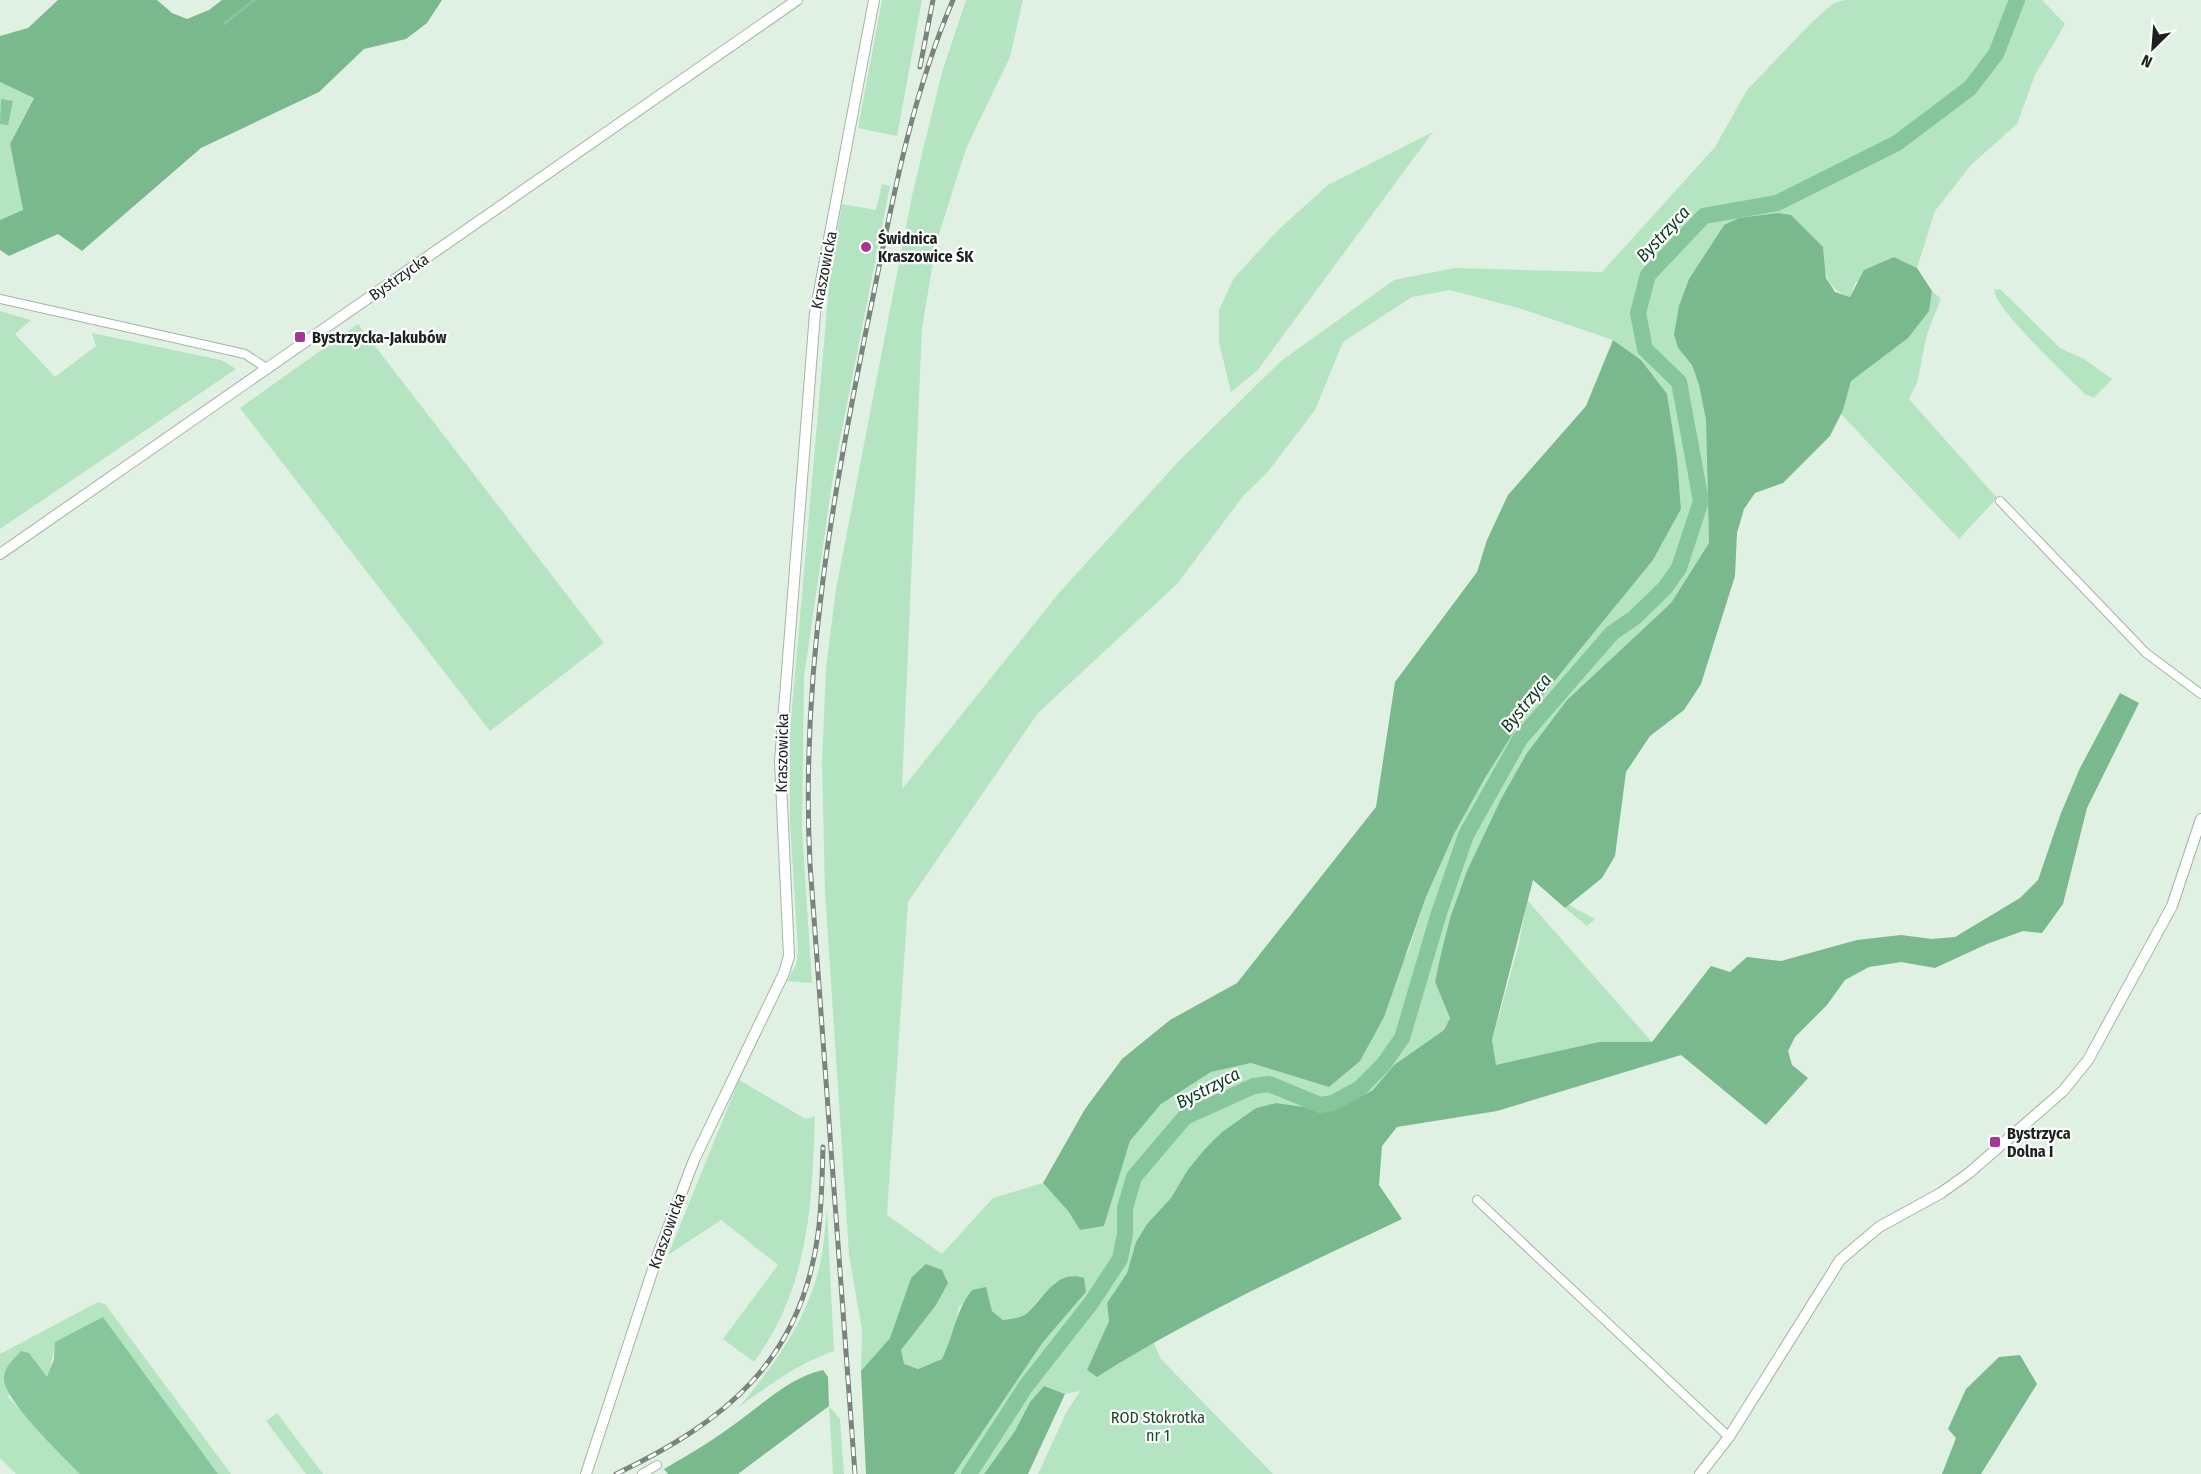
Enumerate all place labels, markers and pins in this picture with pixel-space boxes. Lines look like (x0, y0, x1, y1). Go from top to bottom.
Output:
place label: Świdnica Kraszowice ŚK (878, 229, 974, 266)
marker: Świdnica Kraszowice ŚK (859, 240, 873, 254)
place label: Bystrzycka-Jakubów (312, 328, 447, 347)
marker: Bystrzycka-Jakubów (293, 330, 307, 344)
place label: Bystrzyca Dolna I (2007, 1124, 2071, 1161)
marker: Bystrzyca Dolna I (1988, 1135, 2002, 1149)

